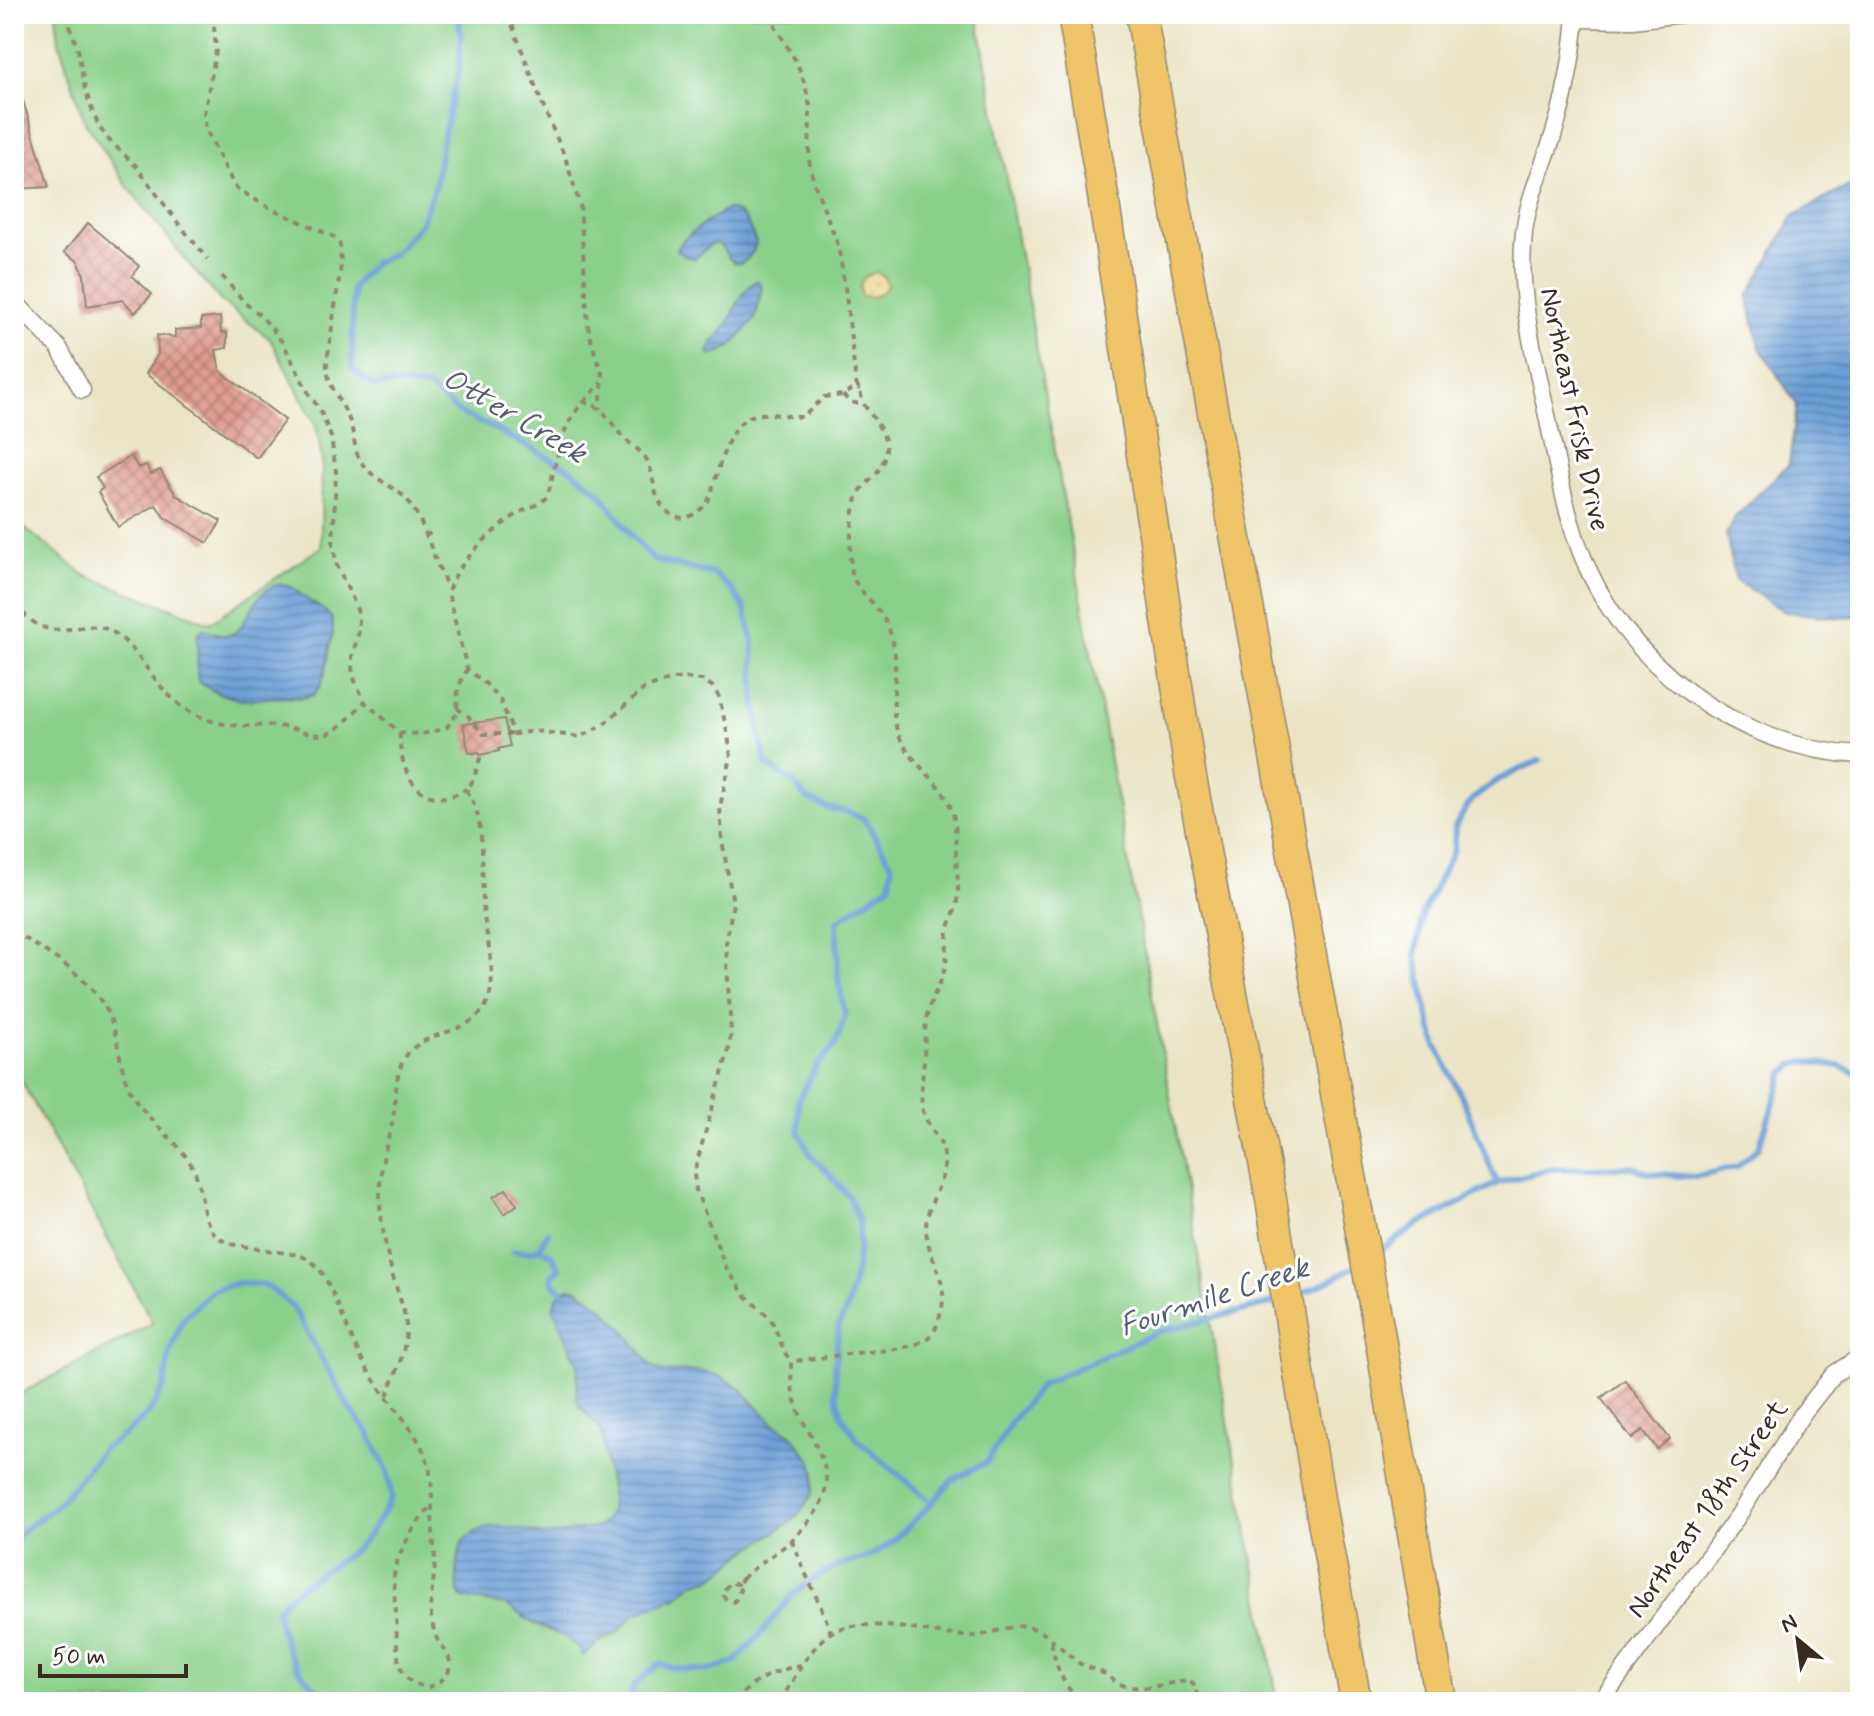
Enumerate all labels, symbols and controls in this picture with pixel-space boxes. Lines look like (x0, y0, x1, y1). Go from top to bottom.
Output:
street label: Northeast Frisk Drive (1530, 284, 1617, 535)
water label: Otter Creek (435, 360, 595, 474)
water label: Fourmile Creek (1115, 1248, 1316, 1346)
street label: Northeast 18th Street (1618, 1392, 1794, 1624)
north arrow (1758, 1600, 1838, 1680)
scale bar (40, 1628, 186, 1678)
text: 50 m (52, 1642, 106, 1673)

